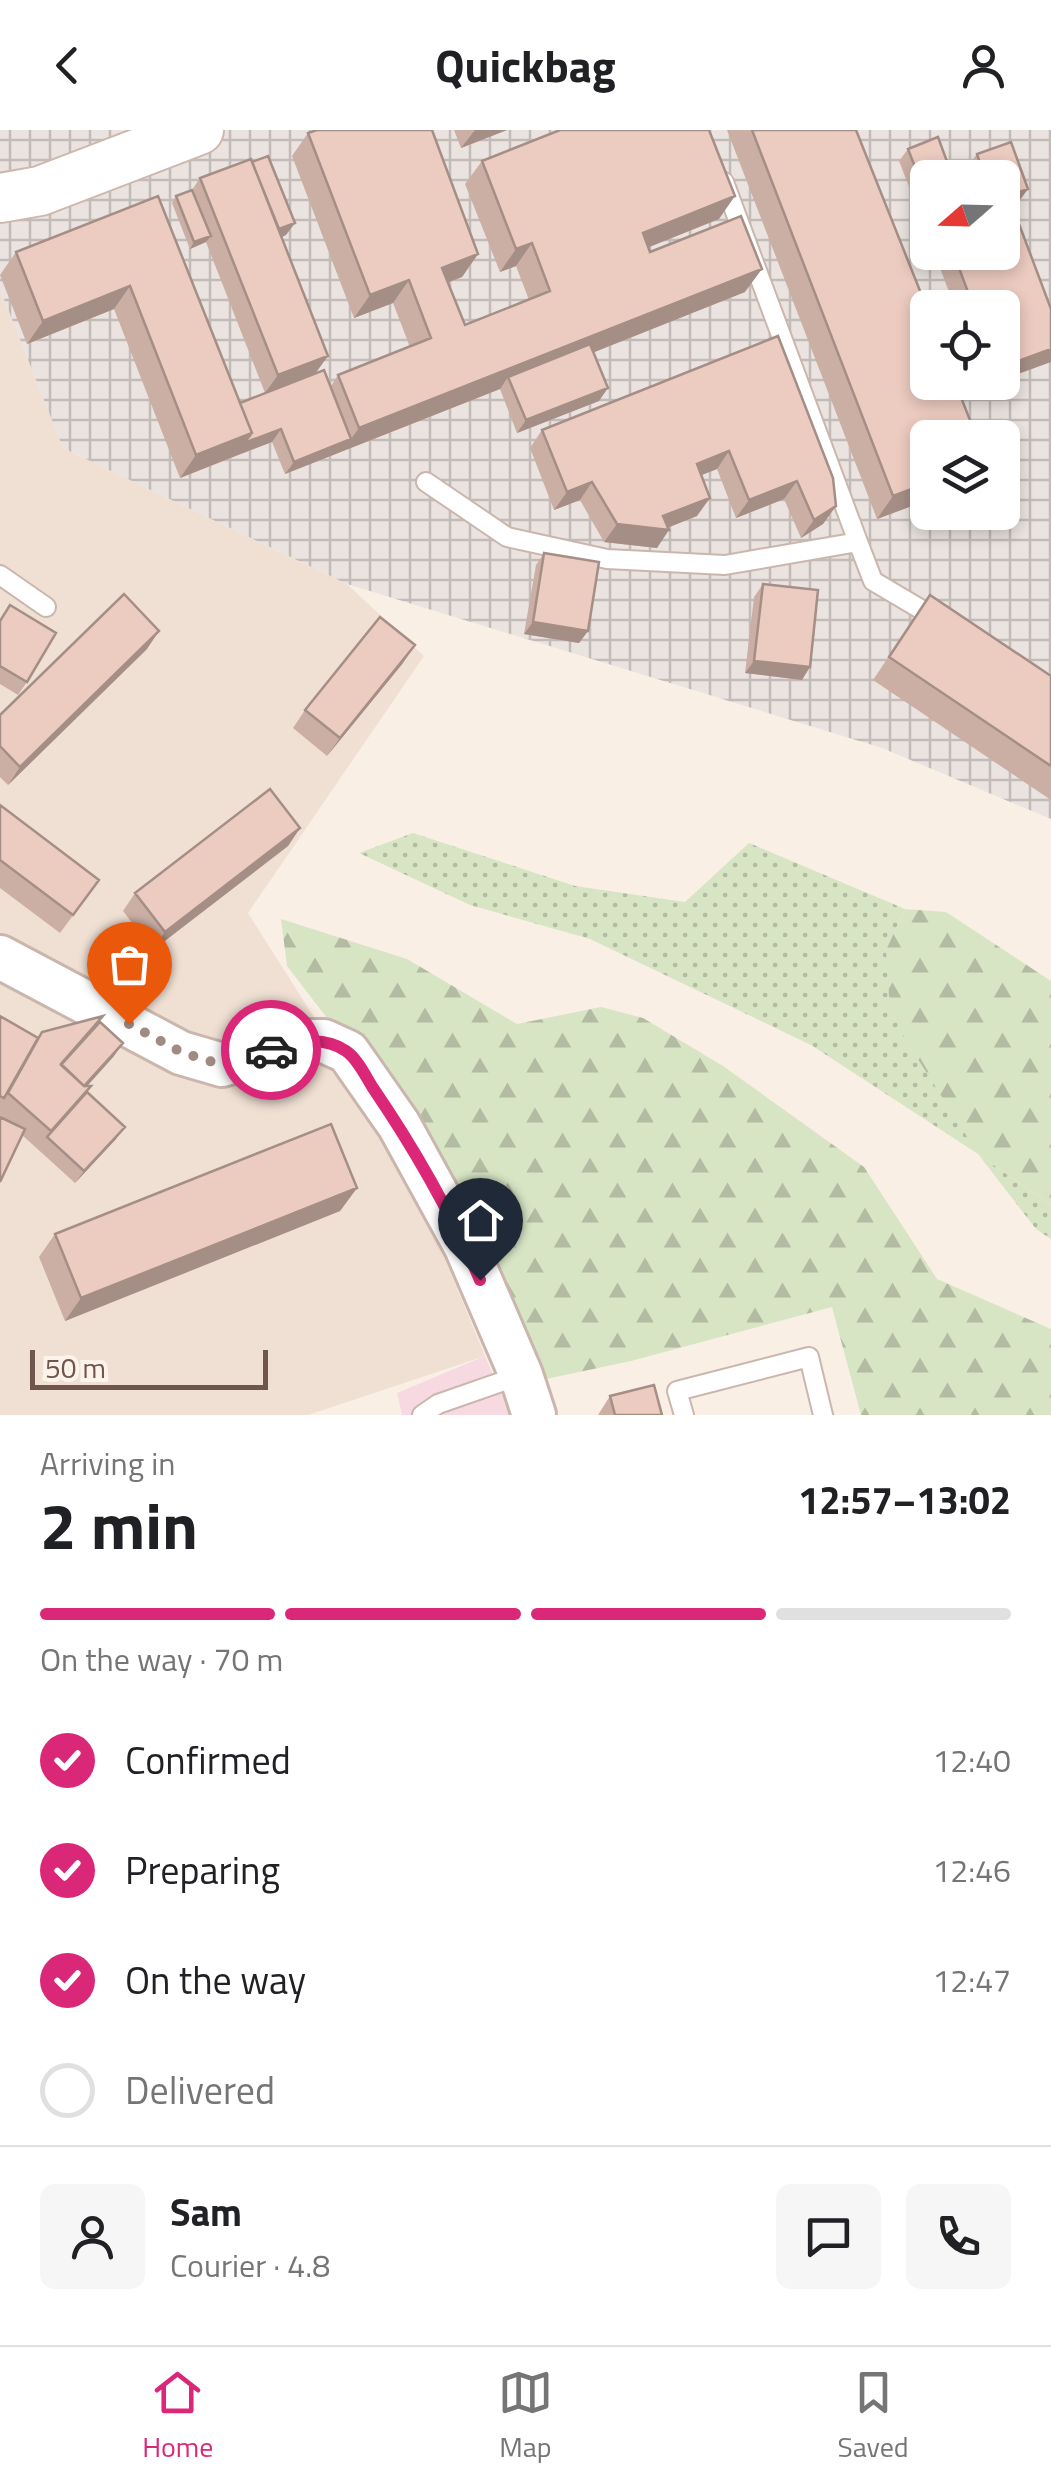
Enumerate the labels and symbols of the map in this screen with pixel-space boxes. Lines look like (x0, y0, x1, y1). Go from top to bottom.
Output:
north arrow (910, 160, 1020, 270)
pin (87, 922, 172, 1025)
courier (221, 1000, 321, 1100)
pin (438, 1178, 523, 1281)
scale bar (30, 1345, 268, 1390)

